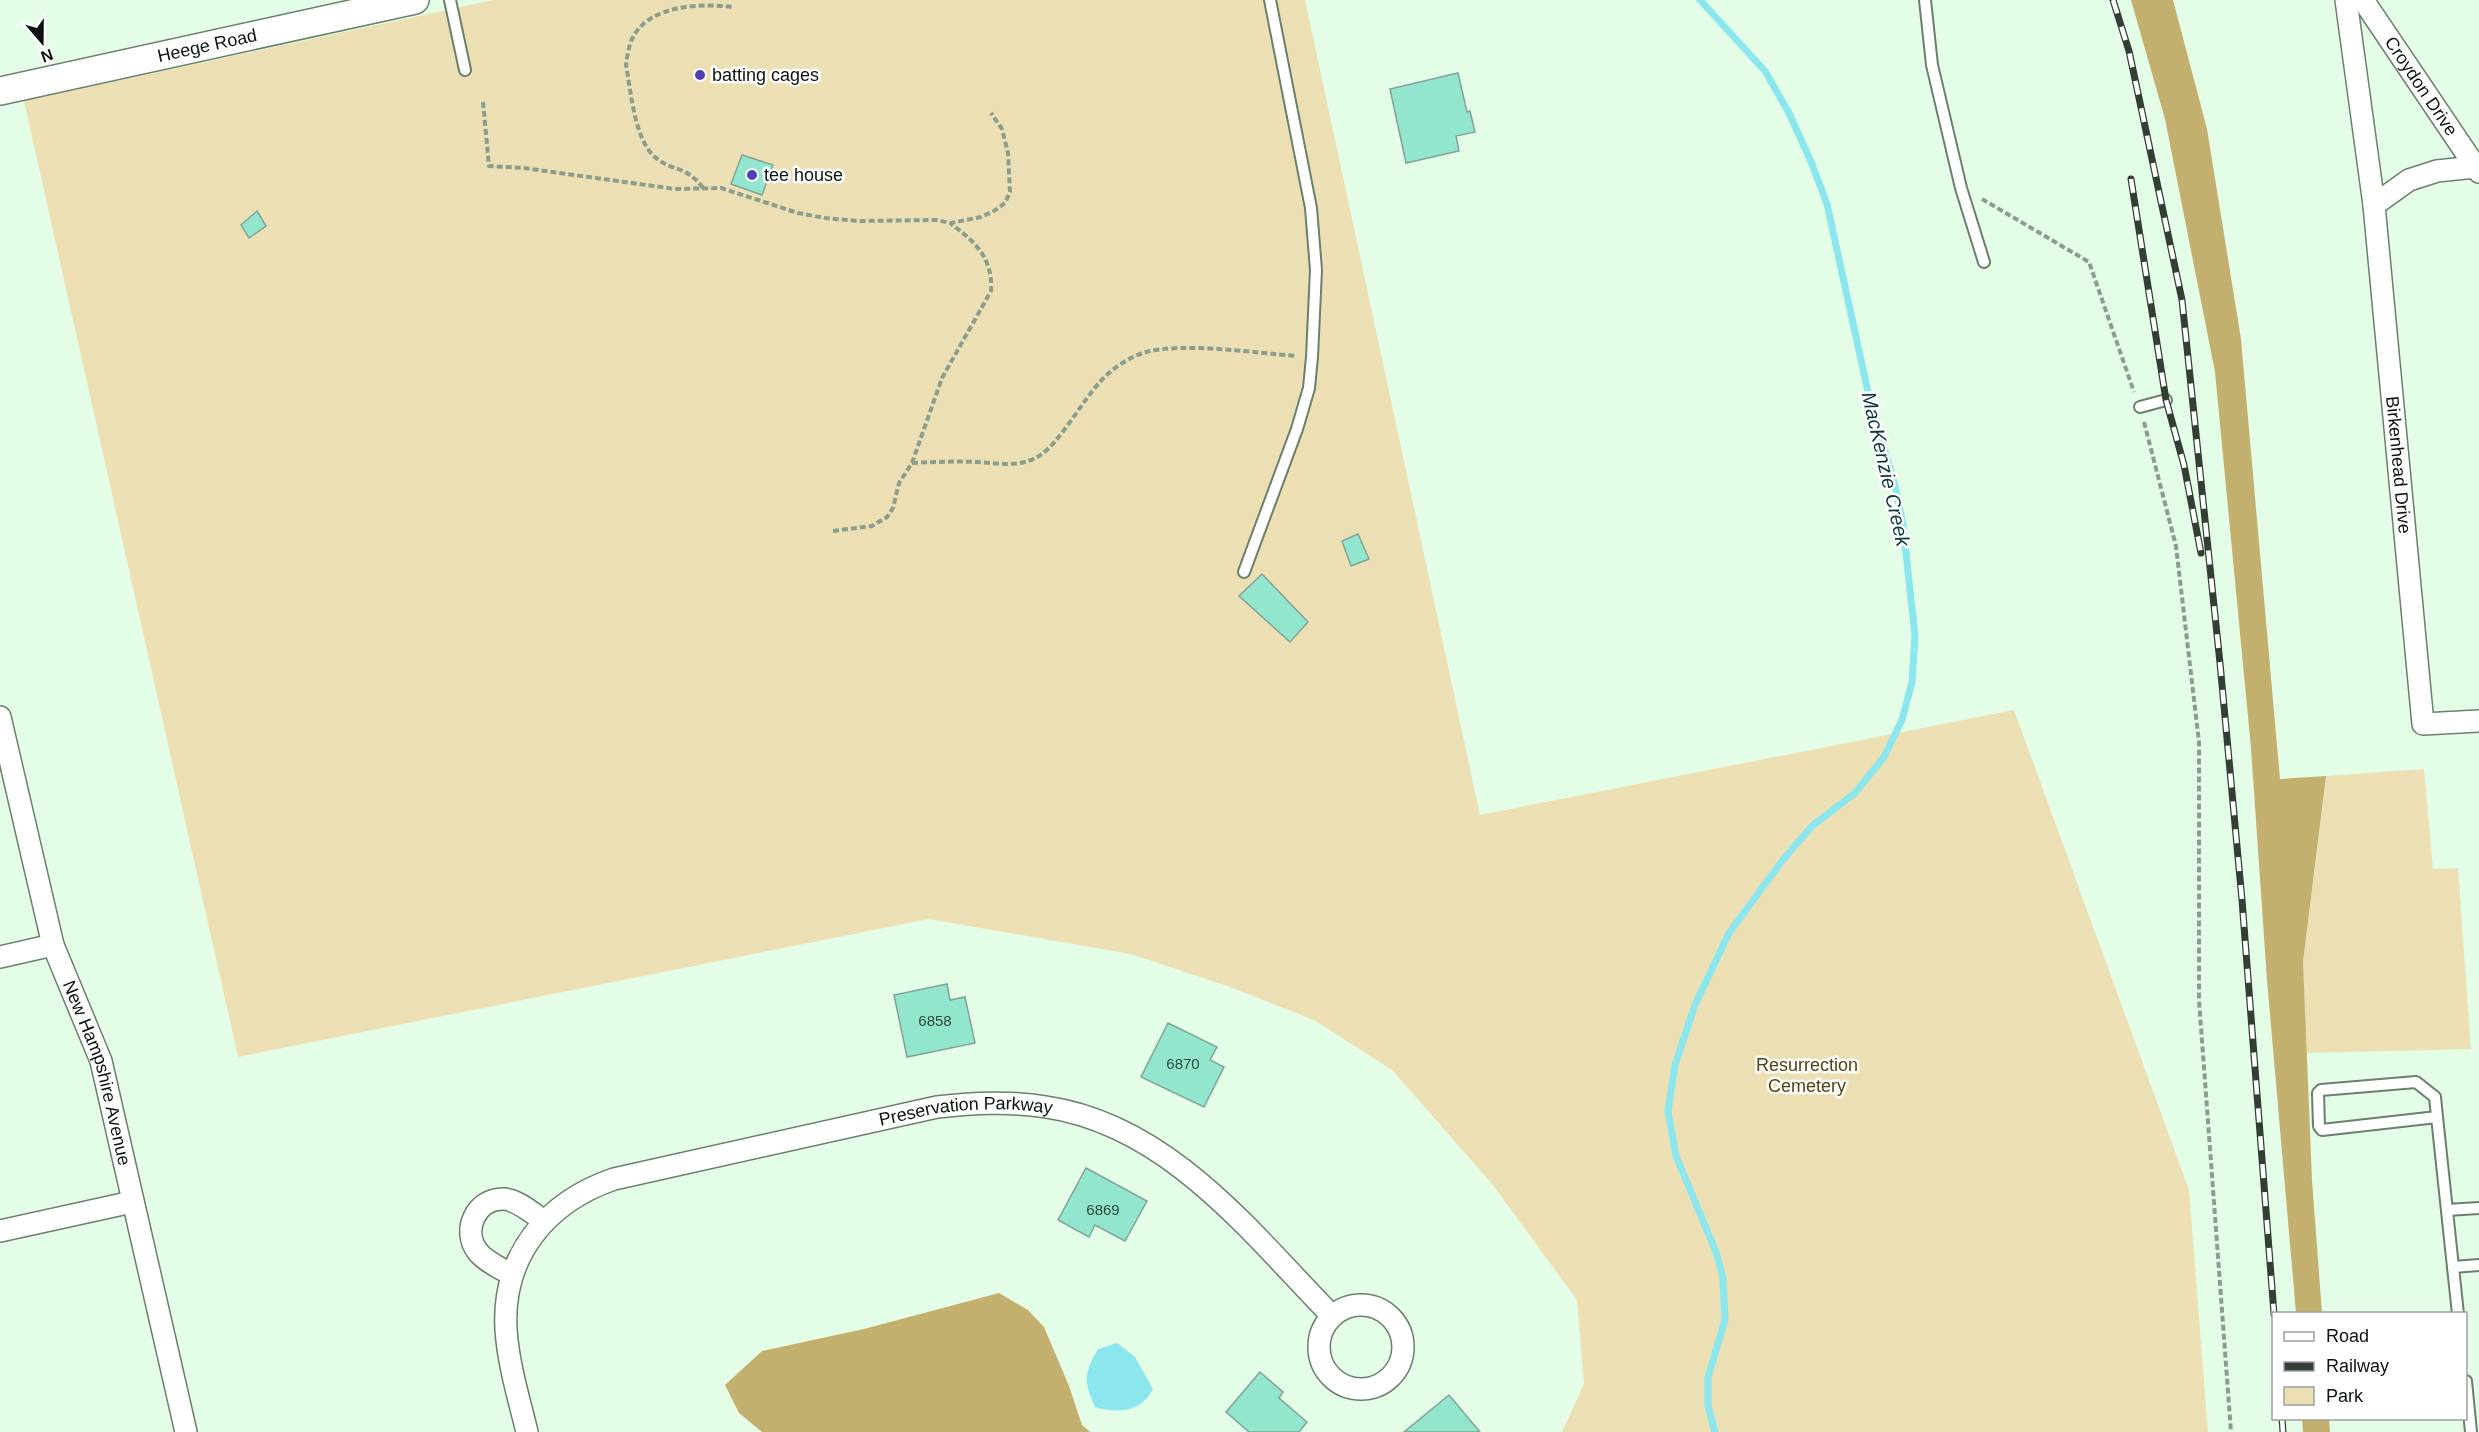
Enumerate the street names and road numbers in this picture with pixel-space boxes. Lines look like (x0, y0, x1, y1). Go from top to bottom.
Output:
street label: Heege Road (156, 25, 259, 66)
street label: Croydon Drive (2381, 33, 2462, 140)
street label: Birkenhead Drive (2382, 395, 2415, 535)
street label: New Hampshire Avenue (59, 978, 135, 1167)
street label: Preservation Parkway (877, 1093, 1054, 1130)

